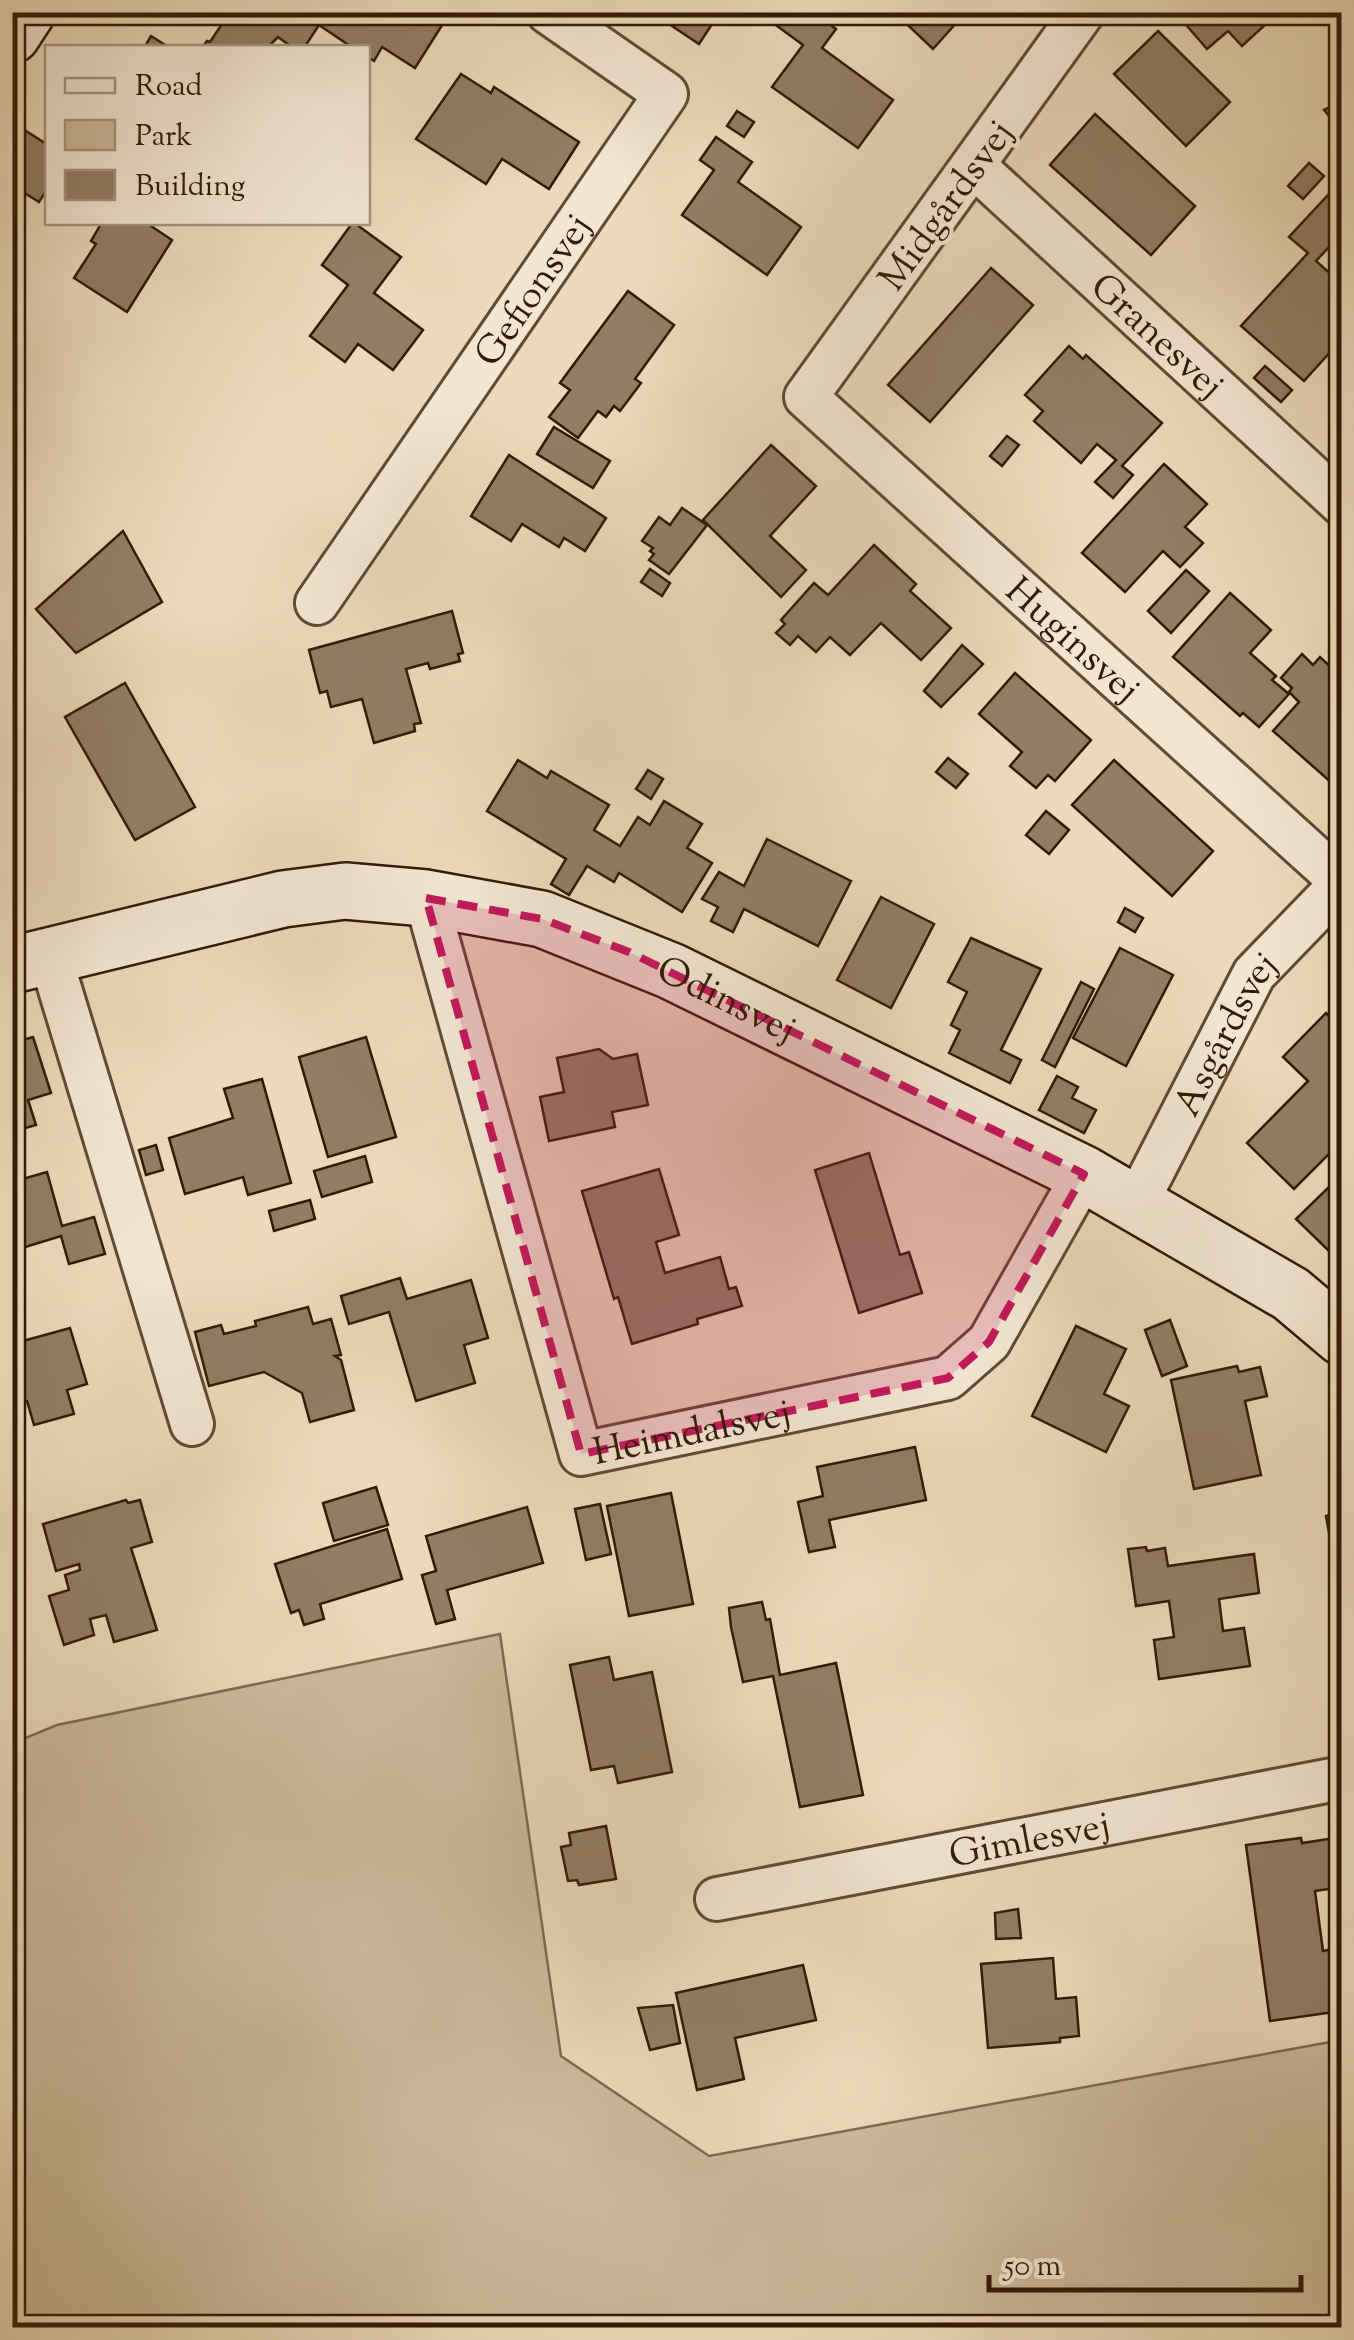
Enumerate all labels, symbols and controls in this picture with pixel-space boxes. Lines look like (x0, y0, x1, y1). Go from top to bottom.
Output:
legend (45, 45, 370, 225)
text: Road (135, 66, 202, 109)
street label: Midgårdsvej (868, 111, 1029, 304)
text: Park (135, 116, 192, 159)
text: Building (135, 166, 245, 209)
street label: Gefionsvej (464, 205, 607, 379)
street label: Granesvej (1077, 263, 1234, 414)
street label: Huginsvej (991, 566, 1150, 718)
street label: Asgårdsvej (1162, 942, 1292, 1127)
street label: Odinsvej (646, 945, 804, 1059)
street label: Heimdalsvej (588, 1388, 796, 1482)
street label: Gimlesvej (945, 1800, 1115, 1884)
scale bar (989, 2230, 1302, 2292)
text: 50 m (1002, 2246, 1062, 2289)

